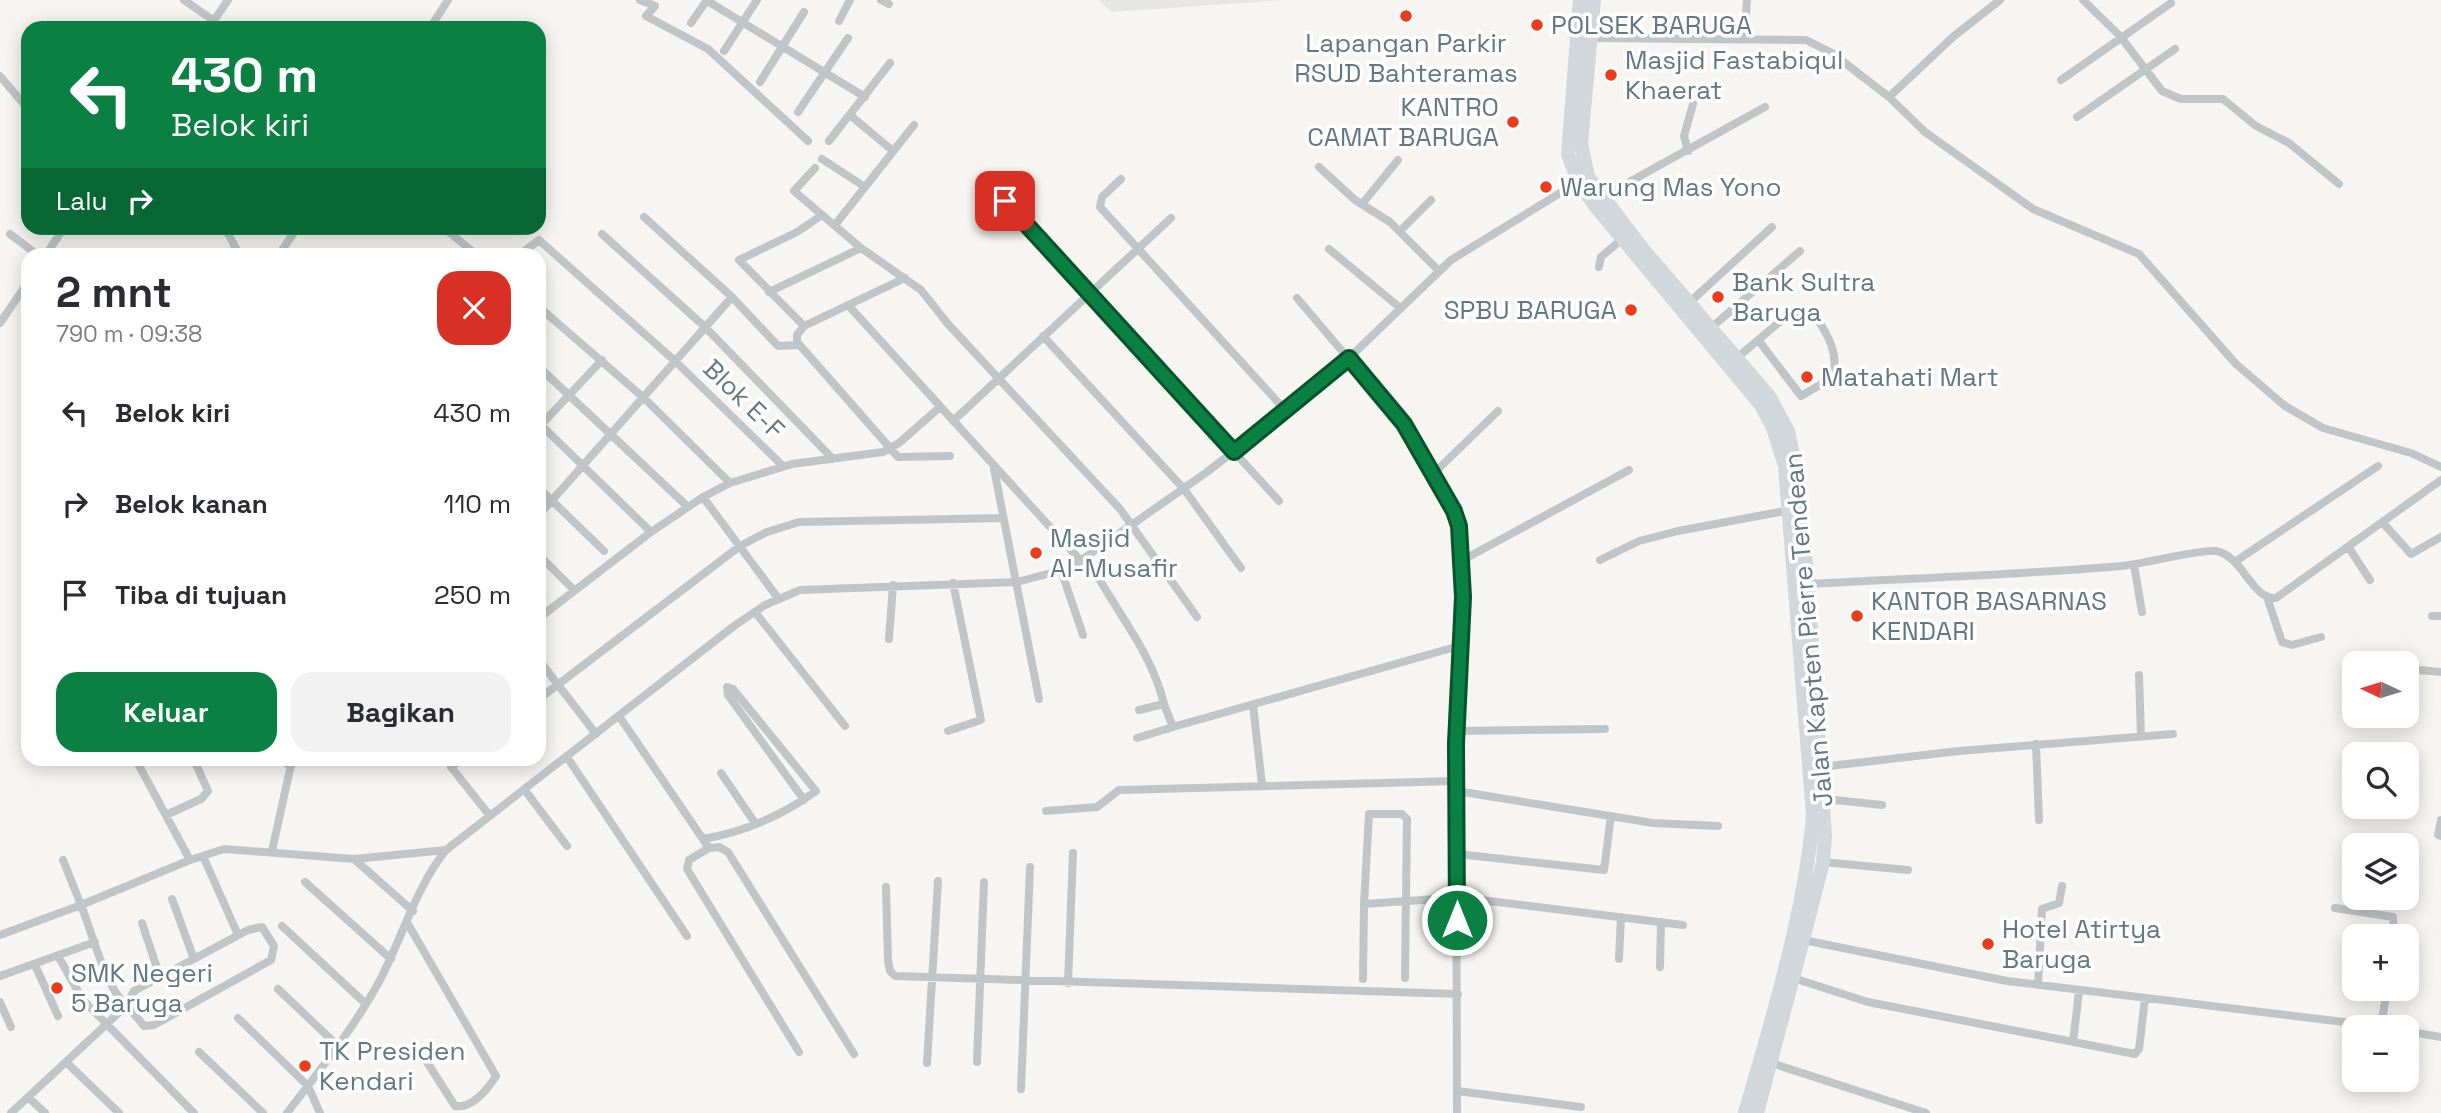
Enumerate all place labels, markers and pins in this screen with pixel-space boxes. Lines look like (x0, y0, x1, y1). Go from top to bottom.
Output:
marker: Lapangan Parkir RSUD Bahteramas (1398, 8, 1414, 24)
place label: POLSEK BARUGA (1551, 8, 1752, 42)
marker: POLSEK BARUGA (1529, 17, 1545, 33)
place label: Lapangan Parkir RSUD Bahteramas (1294, 26, 1518, 90)
place label: Masjid Fastabiqul Khaerat (1625, 43, 1843, 107)
marker: Masjid Fastabiqul Khaerat (1603, 67, 1619, 83)
place label: KANTRO CAMAT BARUGA (1307, 90, 1499, 154)
marker: KANTRO CAMAT BARUGA (1505, 114, 1521, 130)
place label: Warung Mas Yono (1560, 170, 1782, 204)
pin (975, 171, 1035, 231)
marker: Warung Mas Yono (1538, 179, 1554, 195)
place label: Bank Sultra Baruga (1732, 265, 1875, 329)
marker: Bank Sultra Baruga (1710, 289, 1726, 305)
place label: SPBU BARUGA (1444, 293, 1617, 327)
marker: SPBU BARUGA (1623, 302, 1639, 318)
place label: Matahati Mart (1821, 360, 1999, 394)
marker: Matahati Mart (1799, 369, 1815, 385)
place label: Masjid Al-Musafir (1050, 521, 1178, 585)
marker: Masjid Al-Musafir (1028, 545, 1044, 561)
place label: KANTOR BASARNAS KENDARI (1871, 584, 2107, 648)
marker: KANTOR BASARNAS KENDARI (1849, 608, 1865, 624)
place label: Hotel Atirtya Baruga (2002, 912, 2161, 976)
marker: Hotel Atirtya Baruga (1980, 936, 1996, 952)
place label: SMK Negeri 5 Baruga (71, 956, 213, 1020)
marker: SMK Negeri 5 Baruga (49, 980, 65, 996)
place label: TK Presiden Kendari (319, 1034, 465, 1098)
marker: TK Presiden Kendari (297, 1058, 313, 1074)

